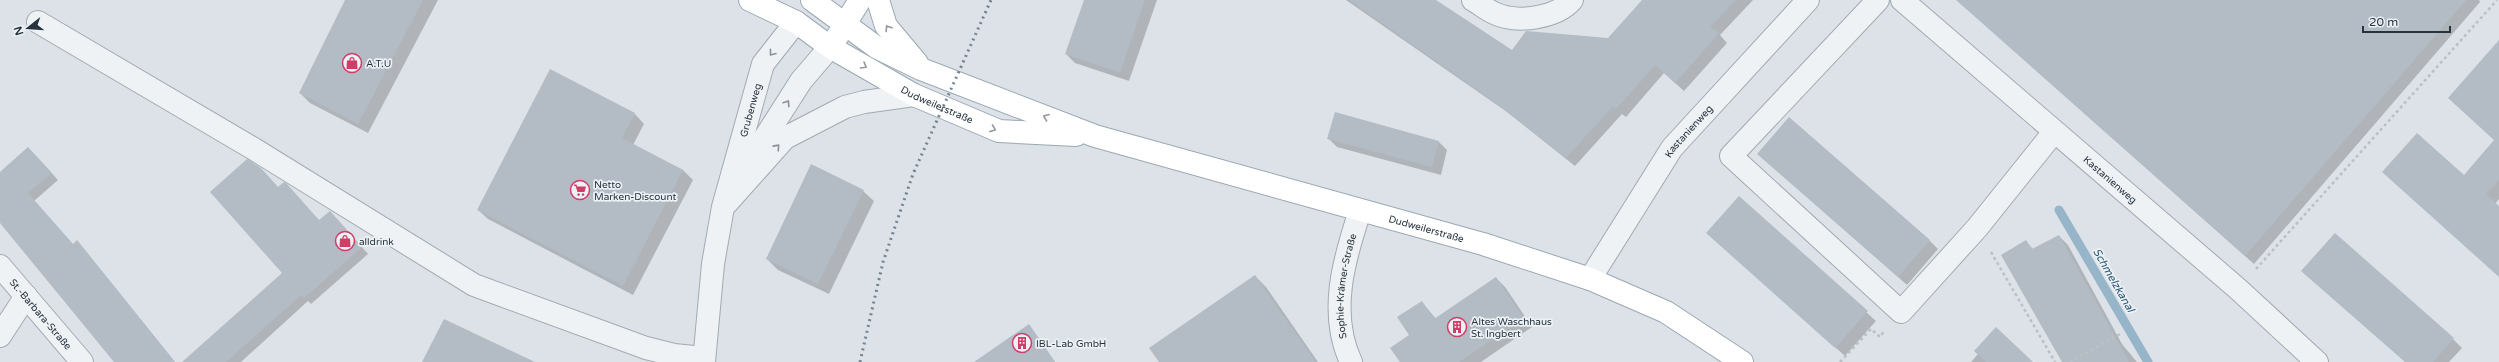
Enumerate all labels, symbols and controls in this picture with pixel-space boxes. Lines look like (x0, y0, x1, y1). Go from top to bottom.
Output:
north arrow (8, 8, 48, 48)
scale bar (2363, 8, 2450, 34)
text: 20 m (2369, 15, 2398, 29)
text: N (11, 25, 26, 37)
one-way arrow (886, 25, 893, 32)
one-way arrow (769, 48, 776, 56)
shop icon: A.T.U (341, 52, 363, 74)
place label: A.T.U (366, 58, 391, 70)
one-way arrow (860, 62, 867, 69)
street label: Grubenweg (738, 82, 764, 139)
street label: Dudweilerstraße (899, 84, 975, 127)
one-way arrow (783, 100, 790, 107)
street label: Kastanienweg (1663, 103, 1716, 160)
one-way arrow (1042, 114, 1049, 122)
one-way arrow (990, 124, 997, 132)
one-way arrow (772, 144, 780, 152)
street label: Kastanienweg (2081, 154, 2139, 206)
supermarket icon: Netto Marken-Discount (569, 179, 591, 201)
place label: Netto Marken-Discount (594, 179, 676, 203)
street label: Dudweilerstraße (1387, 213, 1466, 246)
shop icon: alldrink (334, 230, 356, 252)
street label: Sophie-Krämer-Straße (1334, 232, 1360, 340)
place label: alldrink (359, 236, 394, 248)
water label: Schmelzkanal (2090, 246, 2138, 316)
street label: St.-Barbara-Straße (7, 277, 74, 353)
building icon: Altes Waschhaus St. Ingbert (1446, 316, 1468, 338)
place label: Altes Waschhaus St. Ingbert (1471, 316, 1552, 340)
building icon: IBL-Lab GmbH (1011, 332, 1033, 354)
place label: IBL-Lab GmbH (1036, 338, 1106, 350)

